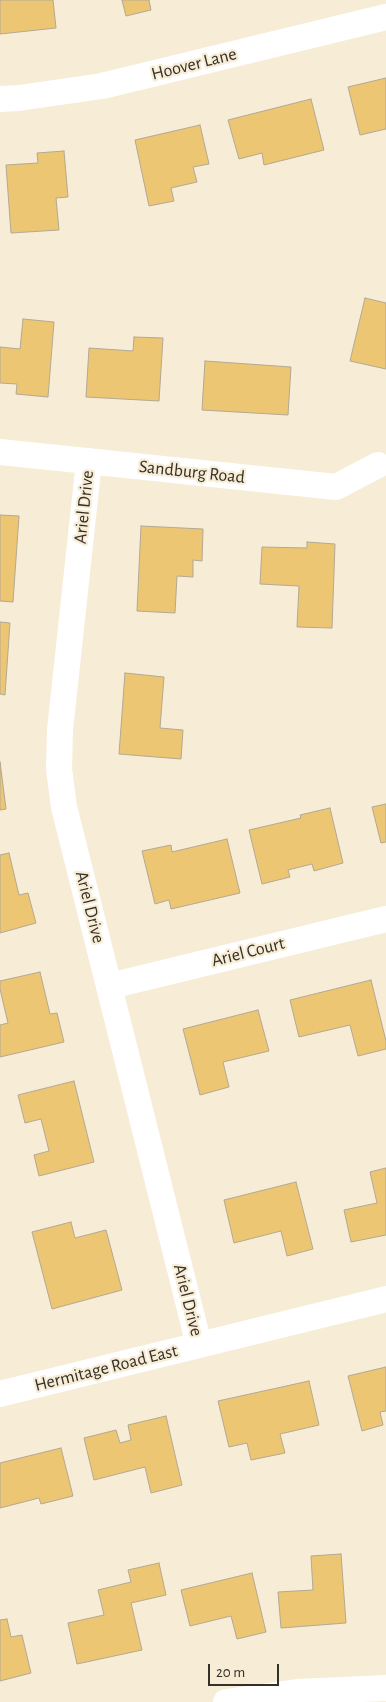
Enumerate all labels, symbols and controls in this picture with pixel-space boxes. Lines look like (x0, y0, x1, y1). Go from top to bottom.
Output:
street label: Hoover Lane (149, 43, 239, 85)
street label: Sandburg Road (138, 456, 246, 488)
street label: Ariel Drive (69, 469, 99, 545)
street label: Ariel Drive (71, 869, 109, 945)
street label: Ariel Court (209, 933, 287, 971)
street label: Ariel Drive (169, 1262, 207, 1338)
street label: Hermitage Road East (32, 1340, 180, 1396)
scale bar (211, 1654, 282, 1686)
text: 20 m (216, 1665, 245, 1680)

